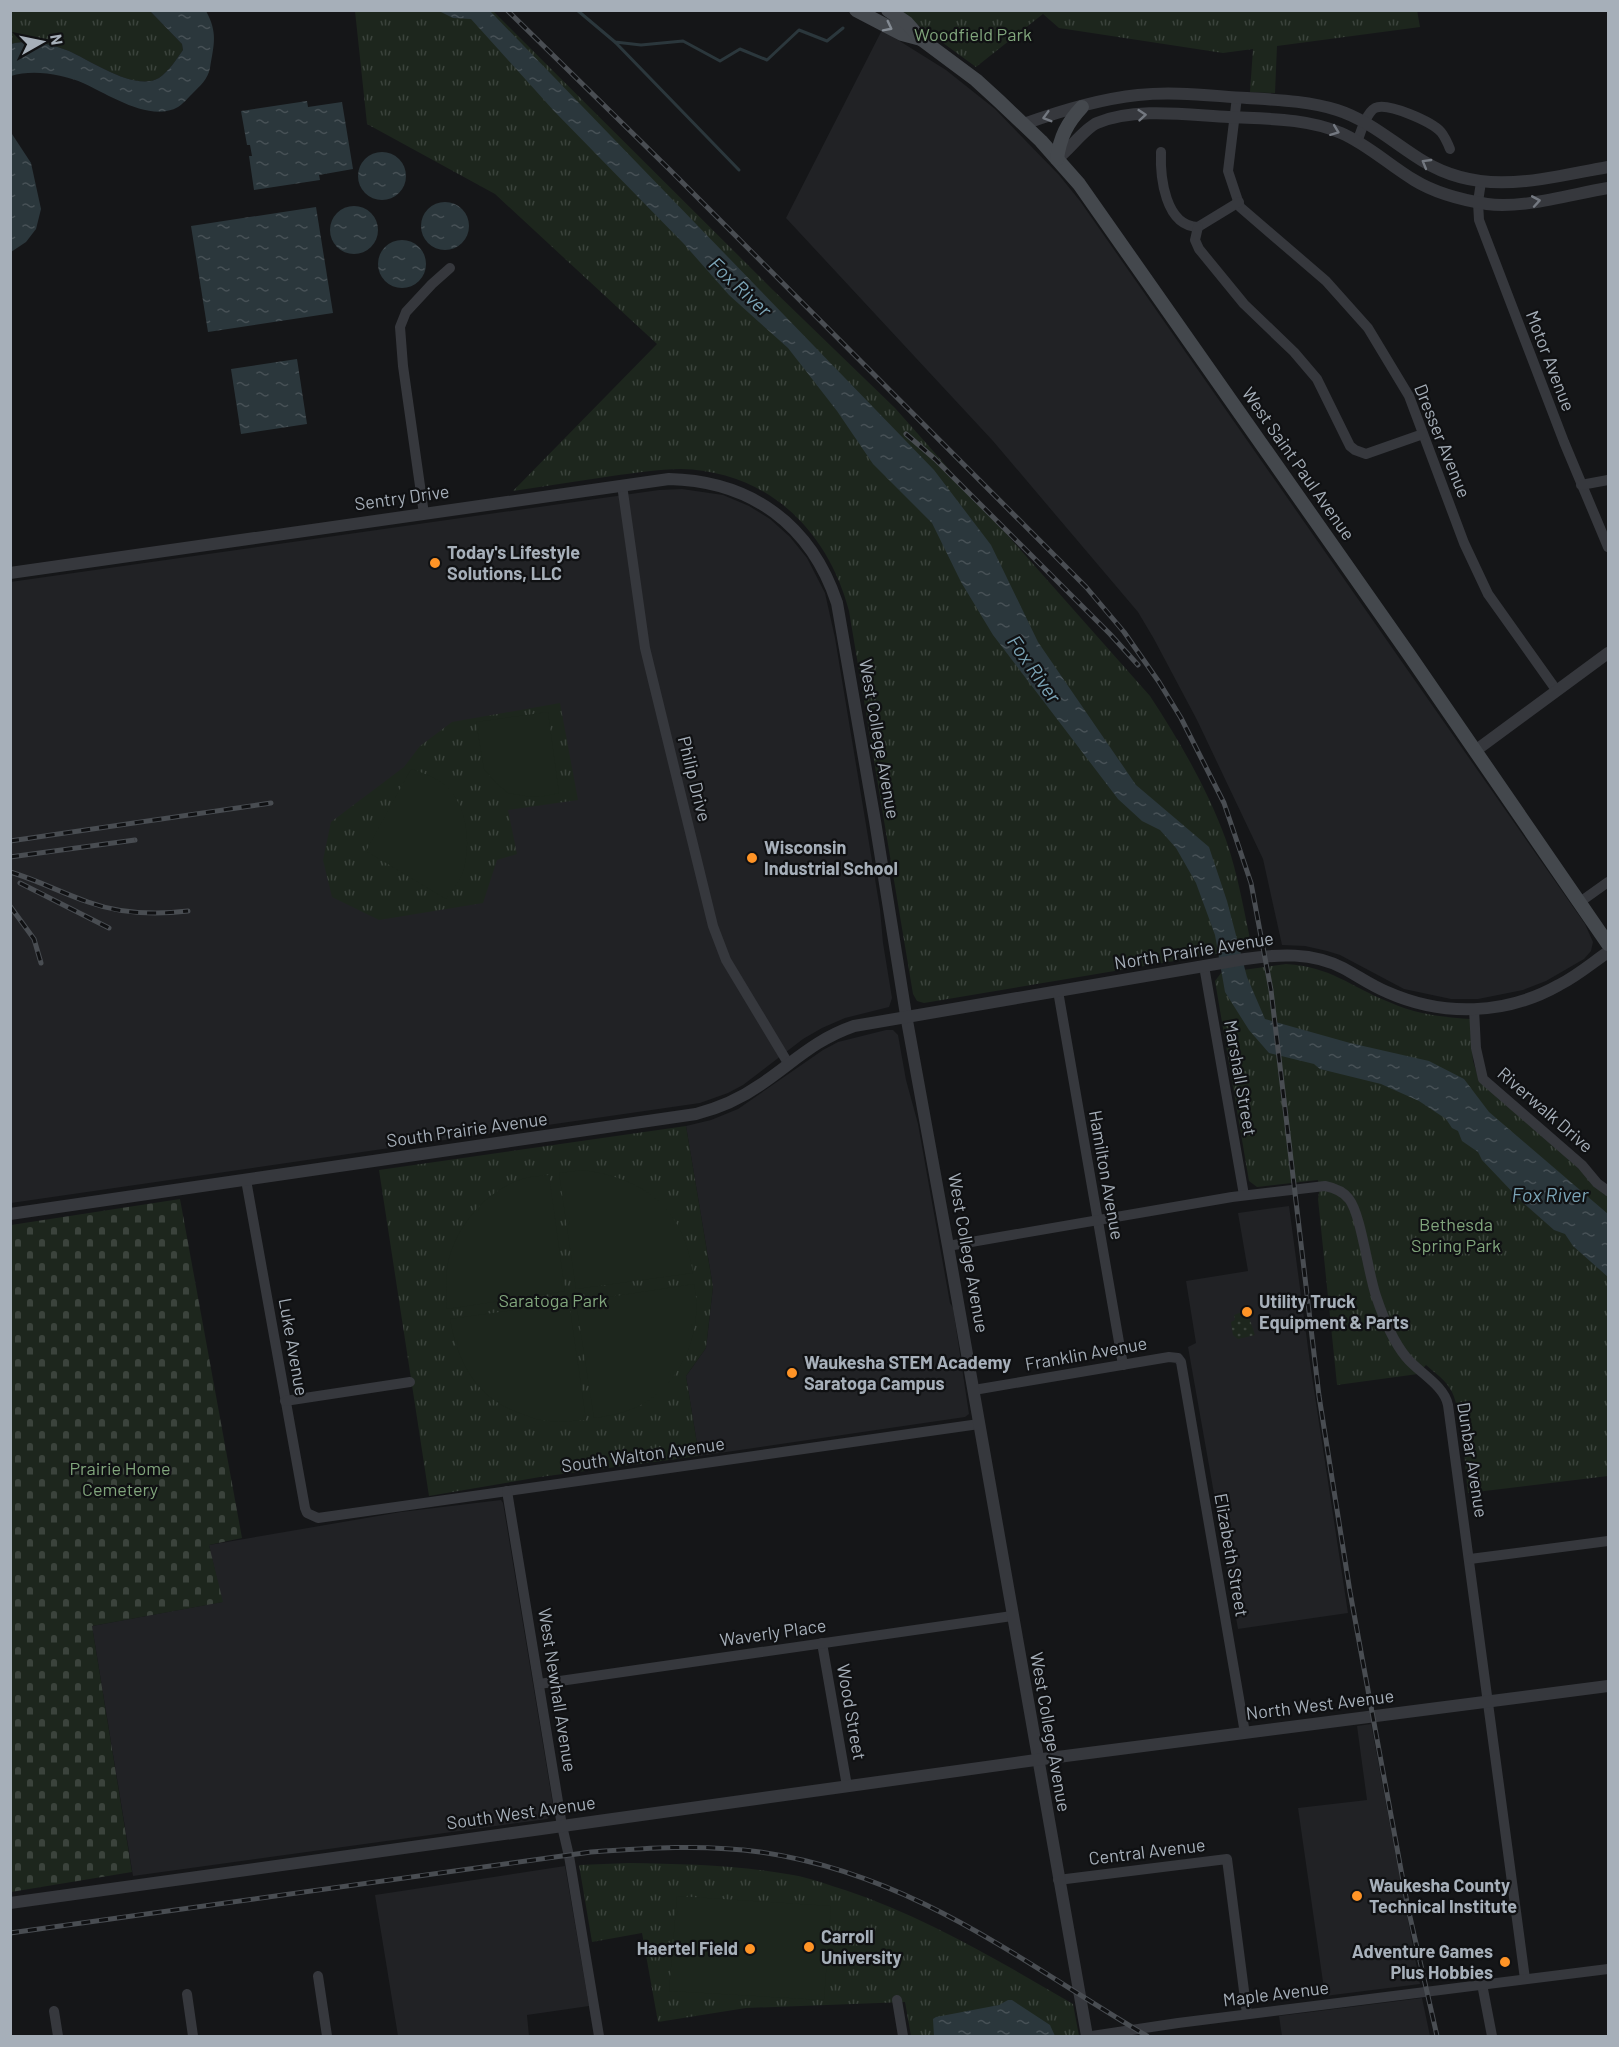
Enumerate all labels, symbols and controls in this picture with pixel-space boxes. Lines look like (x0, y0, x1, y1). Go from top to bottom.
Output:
north arrow (12, 12, 72, 72)
one-way arrow (881, 19, 892, 31)
park label: Woodfield Park (914, 23, 1032, 45)
text: N (47, 33, 68, 46)
one-way arrow (1042, 109, 1052, 122)
one-way arrow (1138, 109, 1147, 122)
one-way arrow (1330, 124, 1340, 137)
one-way arrow (1422, 158, 1432, 170)
one-way arrow (1531, 195, 1541, 208)
water label: Fox River (704, 251, 778, 322)
street label: Motor Avenue (1522, 307, 1580, 414)
street label: Dresser Avenue (1410, 380, 1476, 501)
street label: West Saint Paul Avenue (1238, 383, 1360, 544)
street label: Sentry Drive (353, 479, 451, 515)
place label: Today's Lifestyle Solutions, LLC (447, 541, 580, 584)
marker: Today's Lifestyle Solutions, LLC (428, 556, 442, 570)
water label: Fox River (1003, 630, 1067, 708)
street label: West College Avenue (855, 657, 905, 820)
street label: Philip Drive (674, 734, 716, 824)
place label: Wisconsin Industrial School (764, 836, 898, 879)
marker: Wisconsin Industrial School (745, 851, 759, 865)
street label: North Prairie Avenue (1113, 927, 1275, 973)
street label: Marshall Street (1220, 1018, 1262, 1137)
street label: Riverwalk Drive (1493, 1062, 1598, 1157)
street label: South Prairie Avenue (385, 1107, 549, 1151)
street label: Hamilton Avenue (1085, 1108, 1129, 1241)
street label: West College Avenue (944, 1171, 994, 1334)
water label: Fox River (1512, 1182, 1589, 1206)
park label: Bethesda Spring Park (1411, 1213, 1501, 1256)
park label: Saratoga Park (498, 1289, 608, 1311)
place label: Utility Truck Equipment & Parts (1259, 1290, 1409, 1333)
street label: Luke Avenue (275, 1296, 313, 1397)
marker: Utility Truck Equipment & Parts (1240, 1305, 1254, 1319)
street label: Franklin Avenue (1023, 1331, 1149, 1375)
place label: Waukesha STEM Academy Saratoga Campus (804, 1351, 1011, 1394)
marker: Waukesha STEM Academy Saratoga Campus (785, 1366, 799, 1380)
street label: Dunbar Avenue (1453, 1401, 1493, 1519)
street label: South Walton Avenue (560, 1432, 726, 1476)
park label: Prairie Home Cemetery (69, 1457, 171, 1500)
street label: Elizabeth Street (1210, 1491, 1254, 1618)
street label: West Newhall Avenue (534, 1606, 582, 1773)
street label: Waverly Place (718, 1614, 828, 1650)
street label: West College Avenue (1026, 1650, 1076, 1813)
street label: Wood Street (833, 1662, 871, 1762)
street label: North West Avenue (1245, 1684, 1395, 1724)
street label: South West Avenue (445, 1791, 597, 1833)
street label: Central Avenue (1087, 1833, 1206, 1869)
place label: Waukesha County Technical Institute (1369, 1874, 1517, 1917)
marker: Waukesha County Technical Institute (1350, 1889, 1364, 1903)
place label: Carroll University (821, 1925, 902, 1968)
place label: Haertel Field (637, 1937, 738, 1959)
marker: Carroll University (802, 1940, 816, 1954)
place label: Adventure Games Plus Hobbies (1352, 1940, 1493, 1983)
marker: Haertel Field (743, 1942, 757, 1956)
marker: Adventure Games Plus Hobbies (1498, 1955, 1512, 1969)
street label: Maple Avenue (1222, 1976, 1330, 2010)

